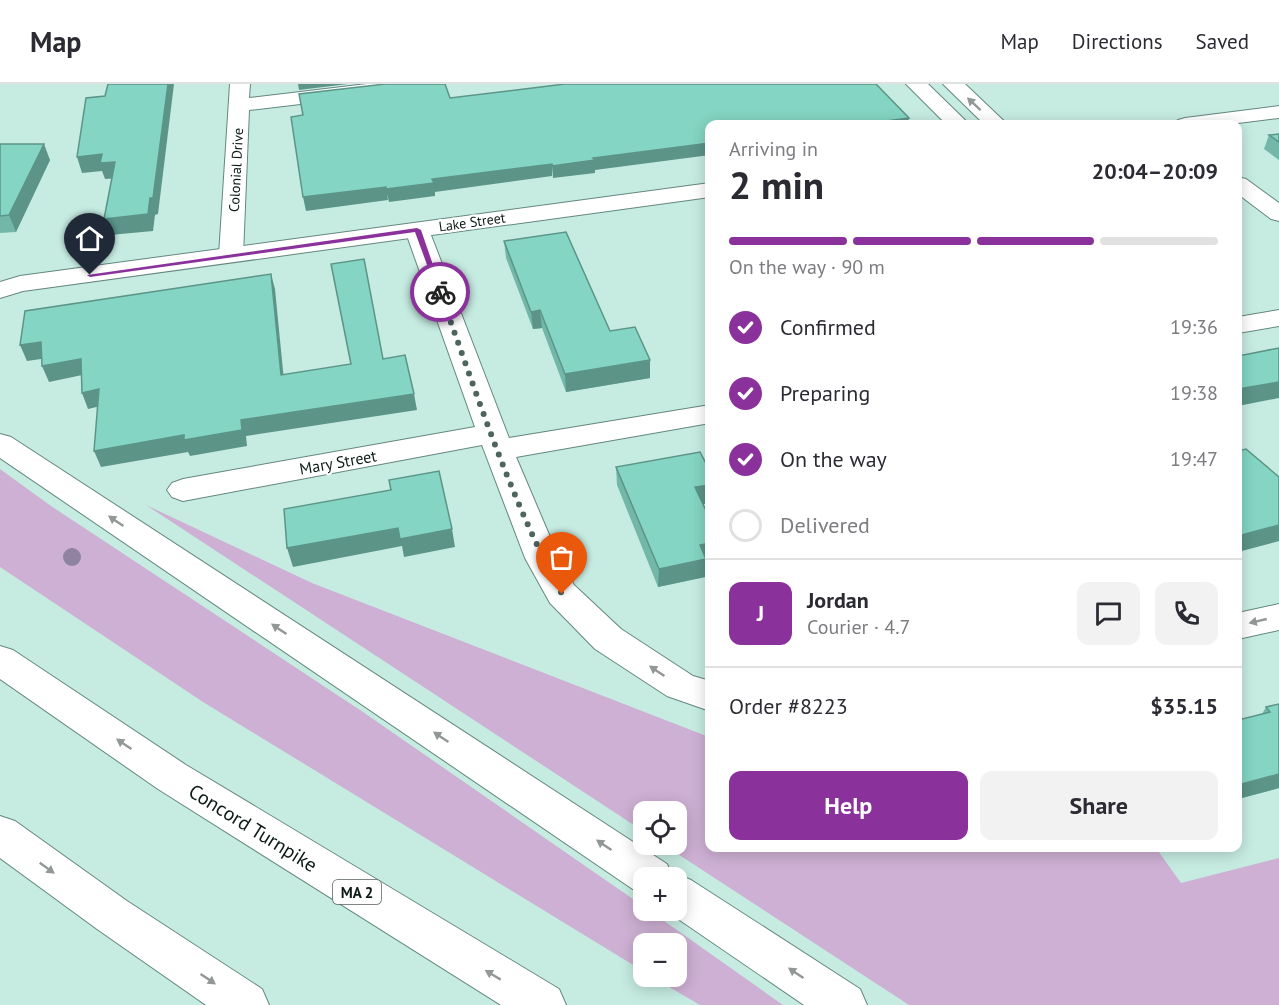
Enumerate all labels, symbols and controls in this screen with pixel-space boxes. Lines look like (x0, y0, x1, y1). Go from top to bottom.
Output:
text: Map (30, 23, 81, 60)
text: Map (1000, 28, 1039, 55)
text: Directions (1072, 28, 1163, 55)
text: Saved (1196, 28, 1249, 55)
one-way arrow (967, 97, 982, 111)
street label: Colonial Drive (225, 128, 247, 212)
text: Arriving in (729, 136, 818, 162)
text: 20:04–20:09 (1092, 157, 1218, 185)
text: 2 min (729, 159, 824, 210)
street label: Lake Street (438, 208, 507, 236)
pin (64, 213, 115, 275)
icon: home (73, 222, 106, 255)
text: On the way · 90 m (729, 254, 885, 280)
courier (410, 262, 470, 322)
icon: bike (424, 276, 457, 309)
icon: check (729, 311, 762, 344)
text: Confirmed (780, 313, 876, 341)
text: 19:36 (1170, 314, 1218, 340)
icon: check (729, 377, 762, 410)
text: Preparing (780, 379, 870, 407)
text: 19:38 (1170, 380, 1218, 406)
icon: check (729, 443, 762, 476)
street label: Mary Street (298, 445, 379, 479)
text: On the way (780, 445, 887, 473)
text: 19:47 (1170, 446, 1218, 472)
text: Delivered (780, 511, 870, 539)
one-way arrow (108, 516, 125, 527)
pin (536, 532, 587, 594)
icon: bag (545, 541, 578, 574)
button: chat (1077, 582, 1140, 645)
button: phone (1155, 582, 1218, 645)
text: Jordan (807, 586, 869, 614)
text: J (757, 599, 764, 627)
text: Courier · 4.7 (807, 614, 910, 640)
one-way arrow (1249, 617, 1267, 627)
one-way arrow (271, 624, 287, 635)
one-way arrow (649, 666, 666, 677)
text: Order #8223 (729, 692, 848, 720)
text: $35.15 (1150, 692, 1218, 720)
one-way arrow (433, 732, 449, 743)
one-way arrow (116, 739, 132, 750)
button: Help (729, 771, 968, 840)
button: Share (980, 771, 1218, 840)
street label: Concord Turnpike (184, 778, 322, 878)
map controls (633, 801, 687, 987)
button: locate (633, 801, 687, 855)
one-way arrow (596, 839, 612, 851)
one-way arrow (39, 862, 55, 874)
button: + (633, 867, 687, 921)
road number: MA 2 (333, 880, 381, 904)
button: − (633, 933, 687, 987)
one-way arrow (787, 967, 804, 978)
one-way arrow (485, 969, 501, 980)
one-way arrow (199, 973, 215, 985)

